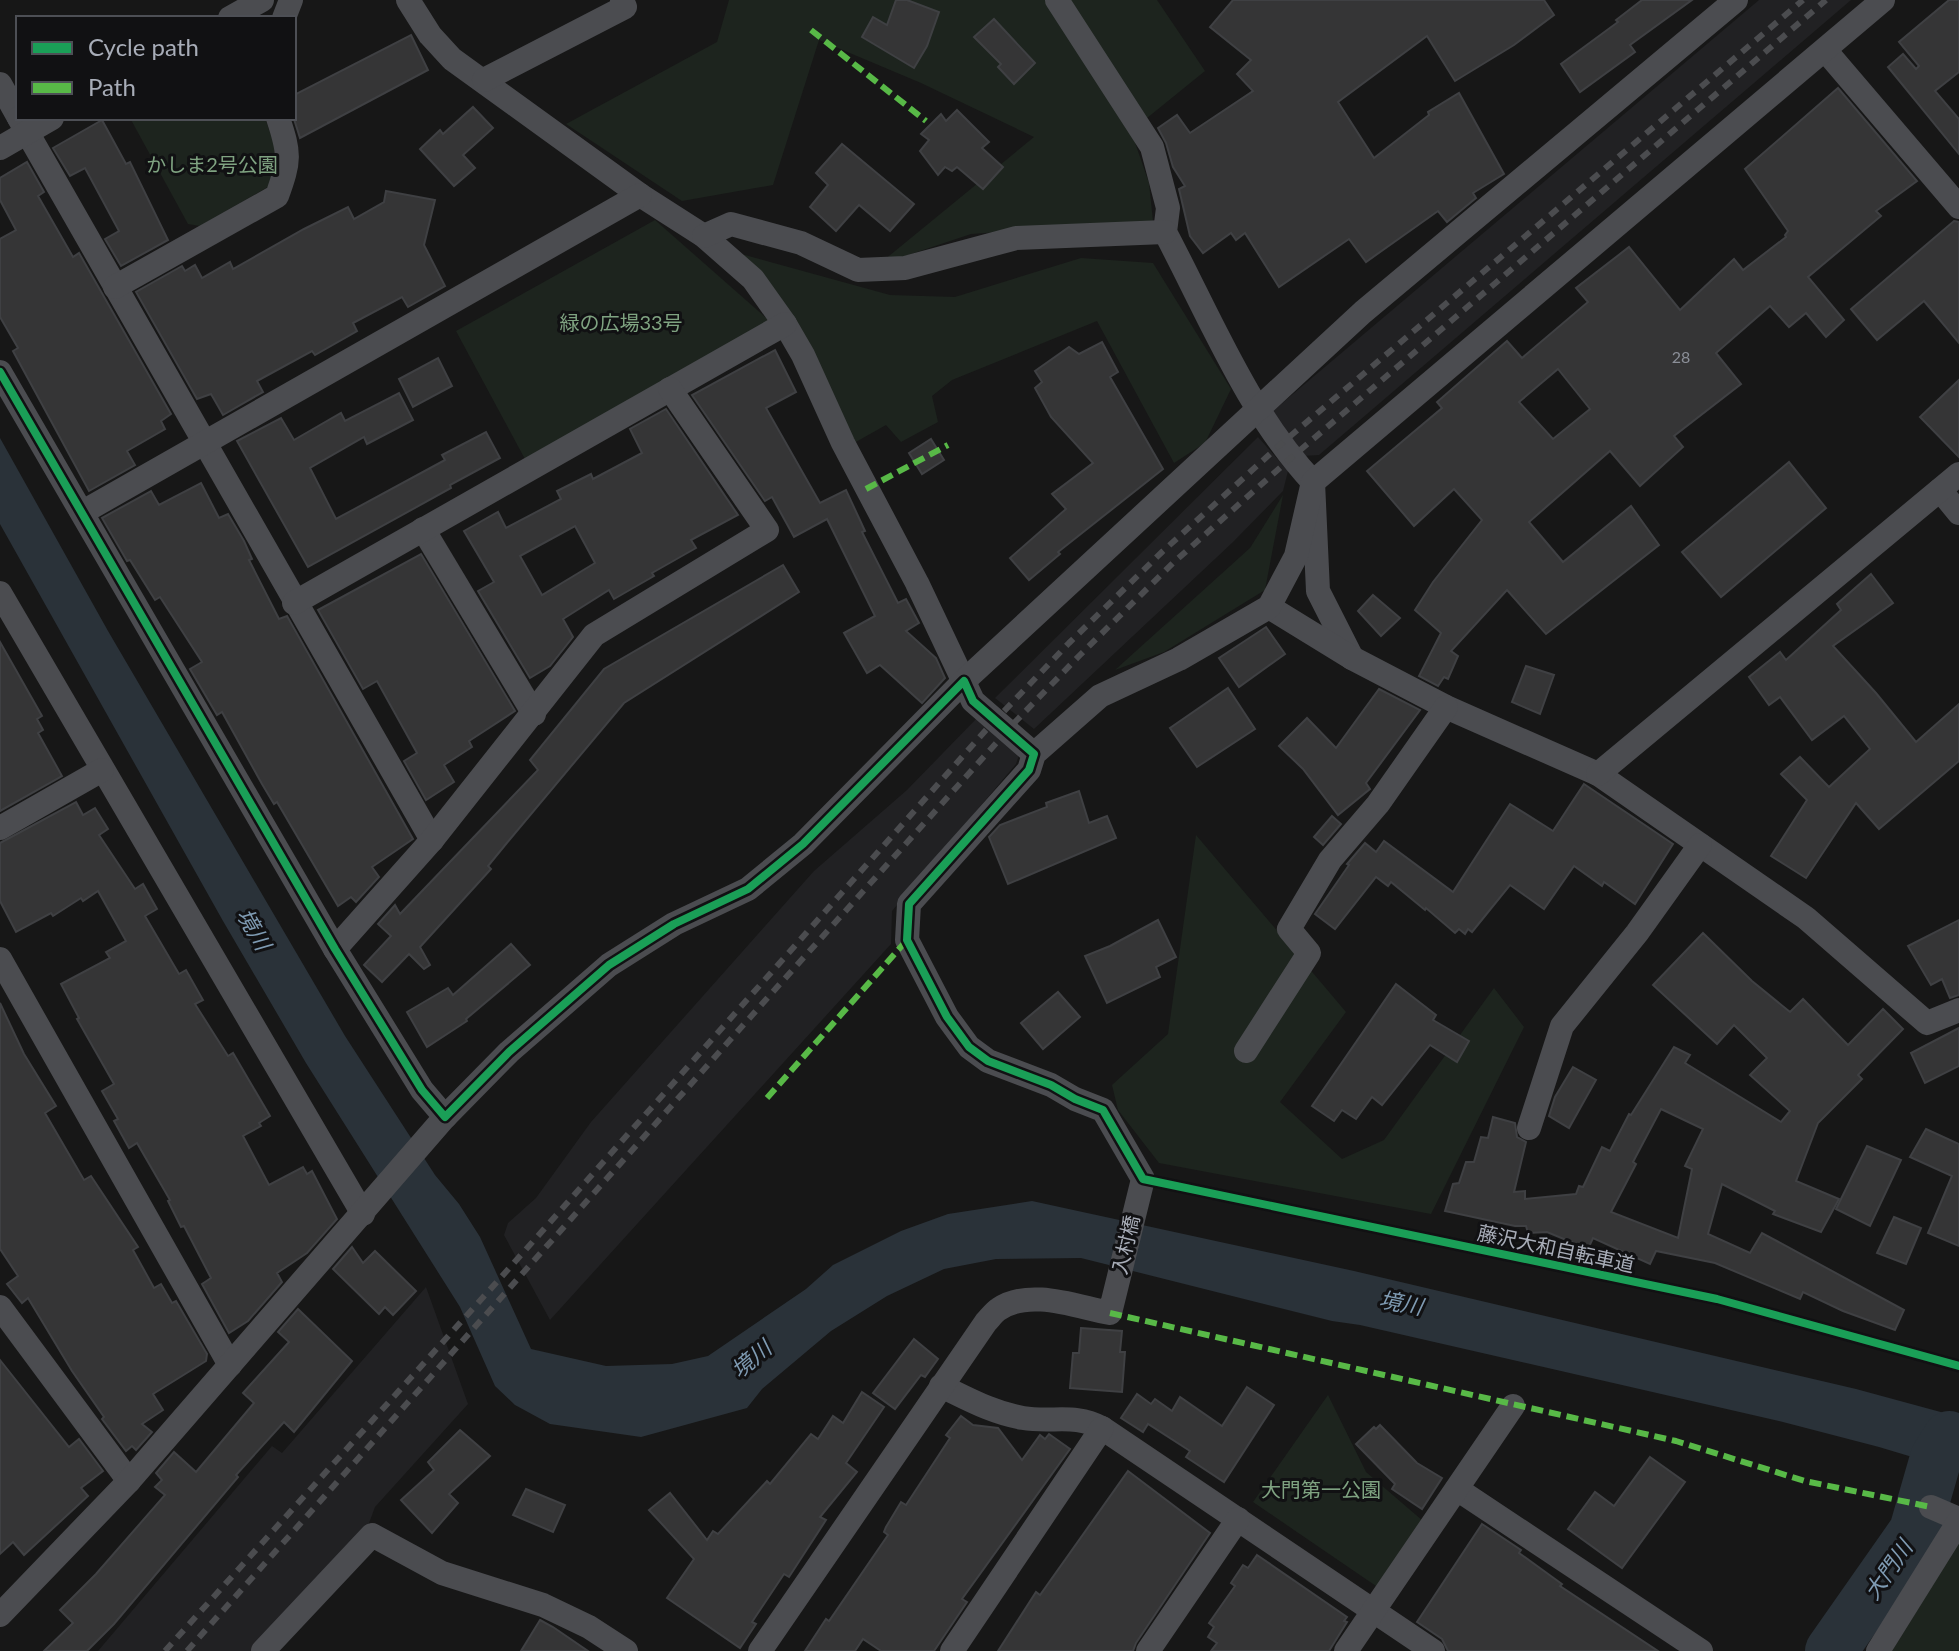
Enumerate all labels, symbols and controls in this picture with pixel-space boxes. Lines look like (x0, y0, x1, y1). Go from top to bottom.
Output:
legend (16, 16, 296, 120)
text: Cycle path (88, 32, 199, 61)
text: Path (88, 72, 136, 101)
park label: かしま2号公園 (146, 152, 278, 176)
park label: 緑の広場33号 (559, 310, 683, 334)
house number: 28 (1672, 347, 1690, 366)
water label: 境川 (232, 903, 278, 956)
street label: 入村橋 (1107, 1213, 1143, 1277)
street label: 藤沢大和自転車道 (1475, 1220, 1637, 1276)
water label: 境川 (1377, 1285, 1427, 1320)
water label: 境川 (725, 1333, 778, 1383)
park label: 大門第一公園 (1261, 1477, 1381, 1501)
water label: 大門川 (1858, 1533, 1919, 1604)

